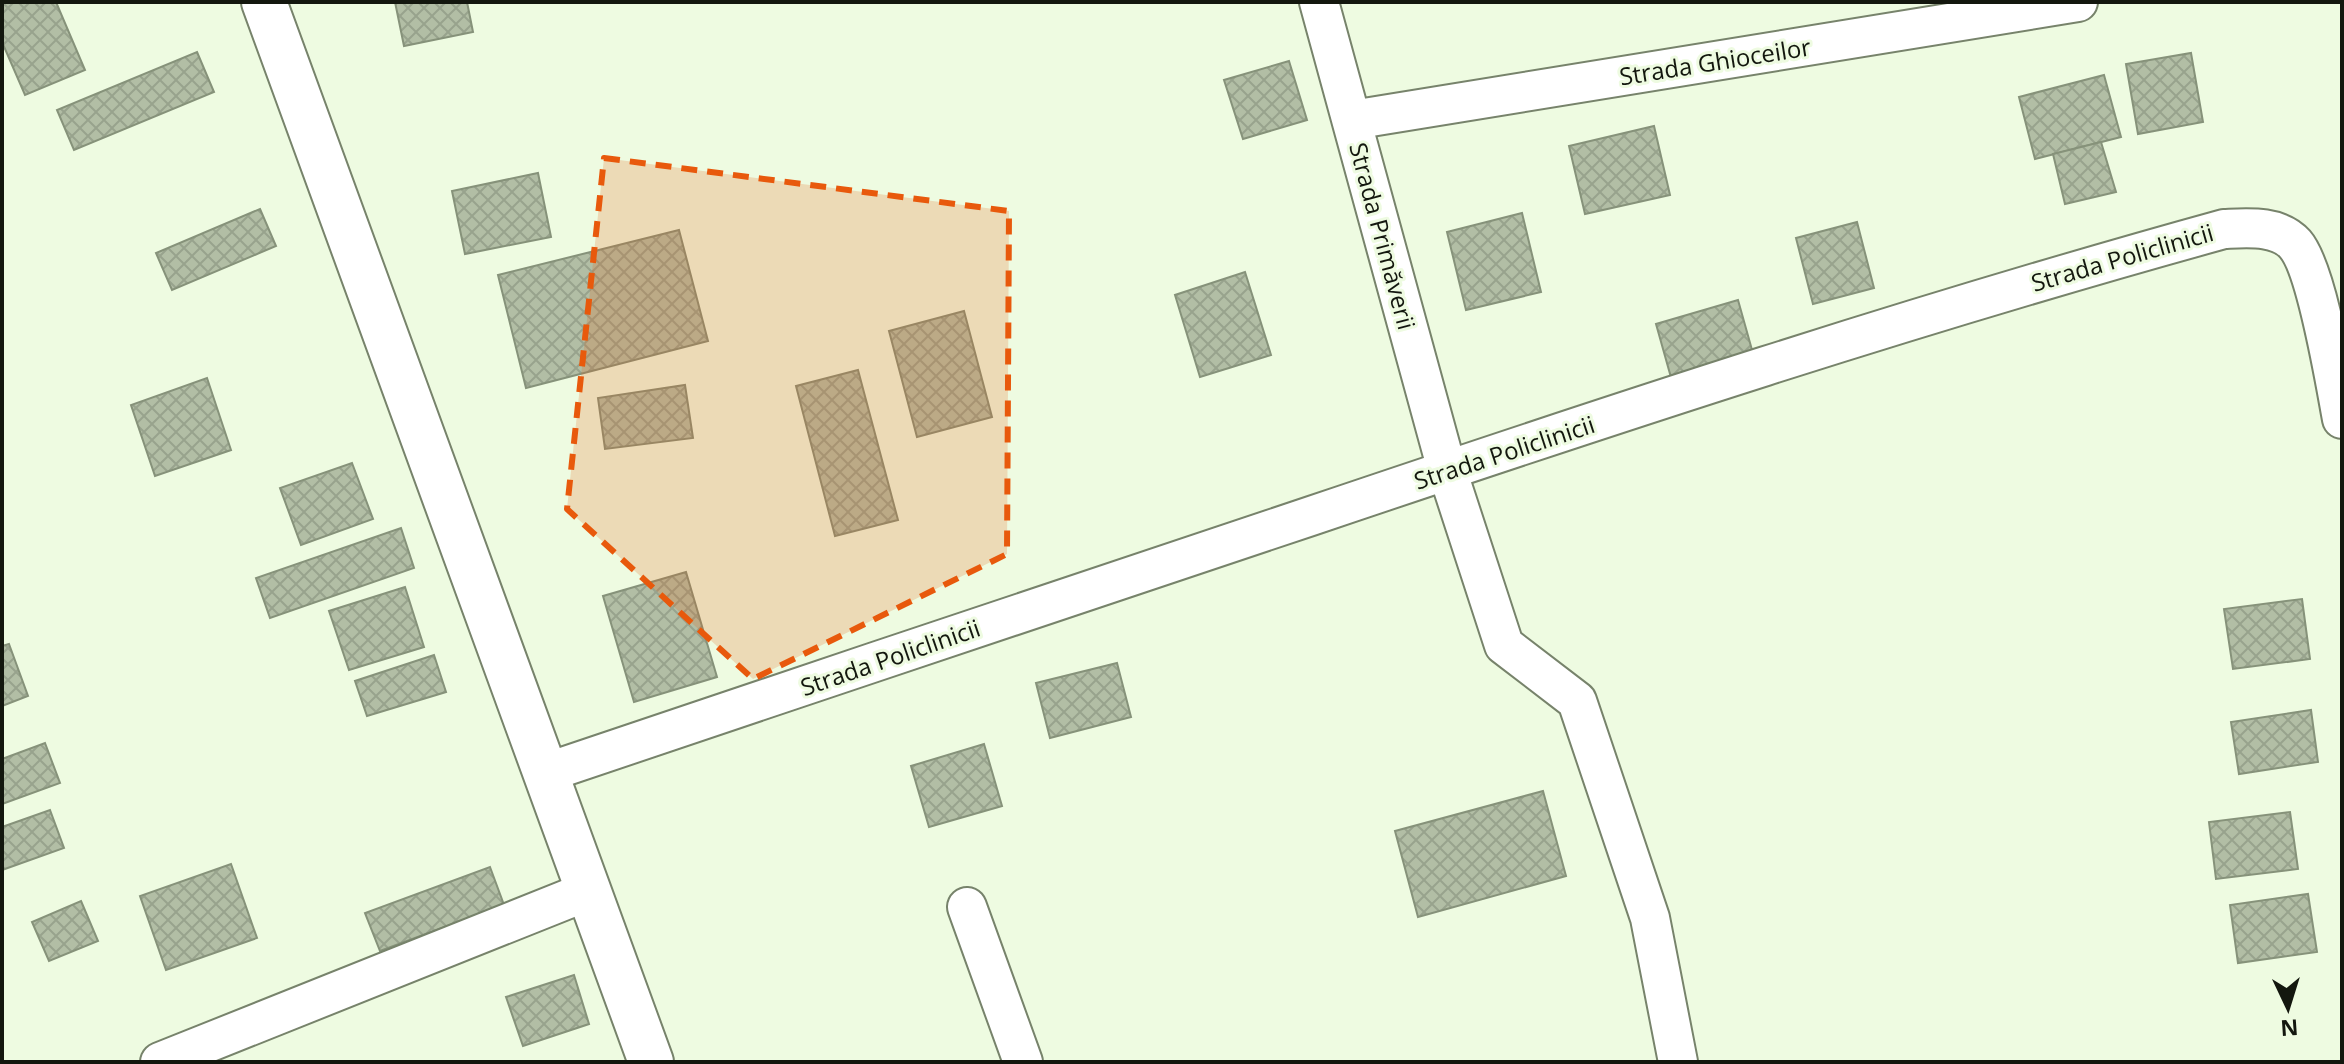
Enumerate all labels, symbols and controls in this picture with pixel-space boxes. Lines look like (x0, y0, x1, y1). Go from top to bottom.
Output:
street label: Strada Ghioceilor (1617, 30, 1813, 92)
street label: Strada Primăverii (1342, 139, 1424, 333)
street label: Strada Policlinicii (2027, 215, 2217, 299)
street label: Strada Policlinicii (1409, 407, 1599, 497)
street label: Strada Policlinicii (796, 611, 984, 703)
north arrow (2248, 968, 2328, 1048)
text: N (2279, 1013, 2299, 1045)

